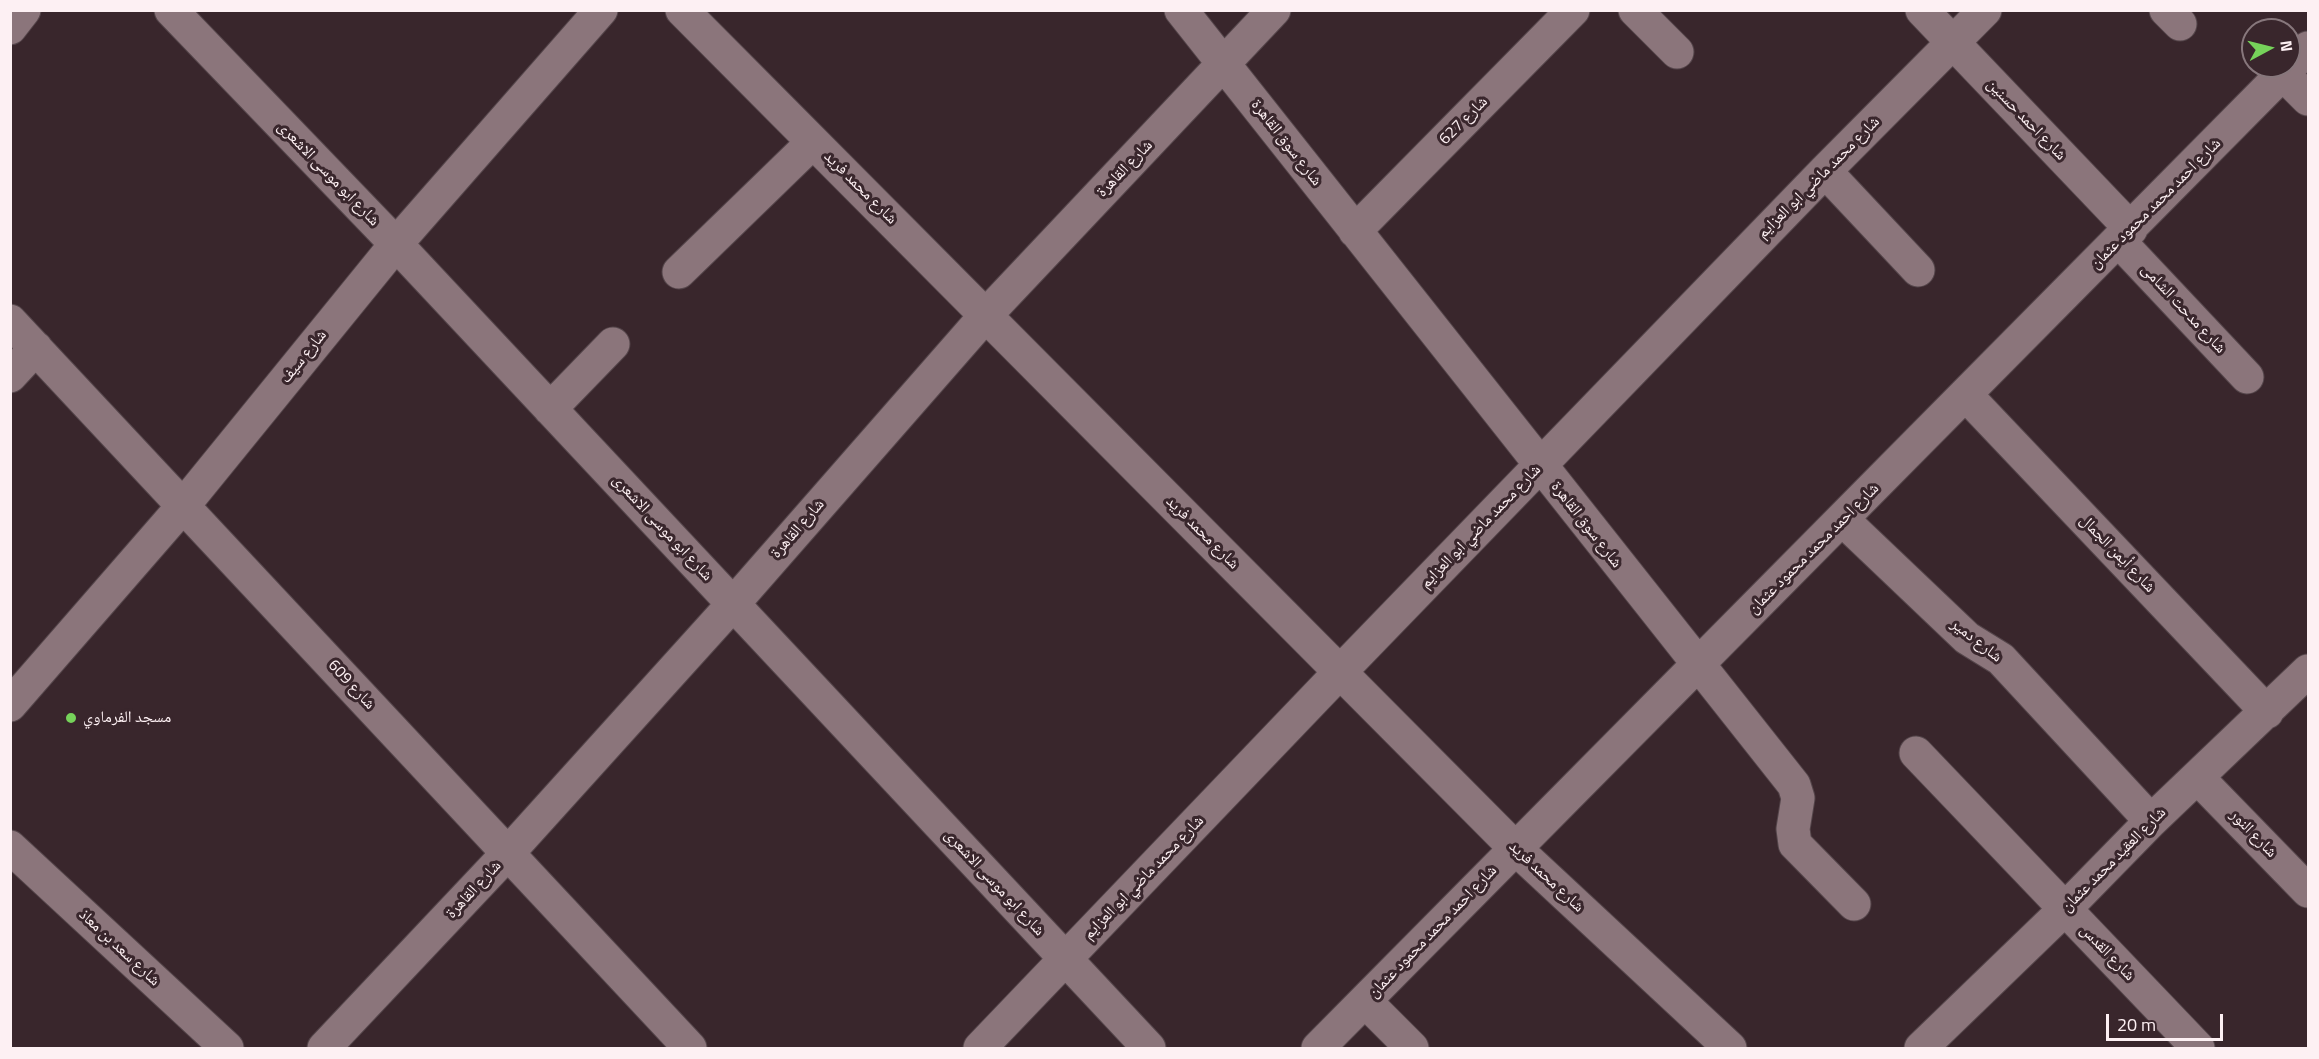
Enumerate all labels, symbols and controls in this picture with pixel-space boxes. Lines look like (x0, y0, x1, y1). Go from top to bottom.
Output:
north arrow (2241, 18, 2301, 78)
text: N (2274, 39, 2299, 53)
street label: شارع احمد حسنين (1982, 75, 2070, 165)
street label: شارع 627 (1436, 93, 1492, 149)
street label: شارع سوق القاهرة (1246, 96, 1326, 190)
street label: شارع محمد ماضي ابو العزايم (1754, 113, 1884, 243)
street label: شارع ابو موسى الاشعرى (273, 117, 383, 231)
street label: شارع احمد محمد محمود عثمان (2087, 135, 2225, 273)
street label: شارع القاهرة (1093, 136, 1157, 202)
street label: شارع محمد فريد (819, 147, 901, 229)
street label: شارع مدحت الشامى (2137, 260, 2229, 358)
street label: شارع سيف (277, 326, 331, 388)
street label: شارع محمد ماضي ابو العزايم (1417, 461, 1545, 593)
street label: شارع ابو موسى الاشعرى (608, 471, 716, 585)
street label: شارع سوق القاهرة (1546, 478, 1626, 572)
street label: شارع احمد محمد محمود عثمان (1745, 480, 1883, 618)
street label: شارع محمد فريد (1161, 492, 1243, 574)
street label: شارع القاهرة (767, 495, 829, 563)
street label: شارع أيمن الجمال (2075, 511, 2159, 597)
street label: شارع دمير (1946, 615, 2006, 667)
street label: شارع 609 (323, 656, 379, 714)
place label: مسجد الفرماوي (83, 708, 171, 728)
marker: مسجد الفرماوي (64, 711, 78, 725)
street label: شارع العقيد محمد عثمان (2058, 804, 2170, 916)
street label: شارع النور (2225, 806, 2281, 862)
street label: شارع محمد ماضي ابو العزايم (1080, 812, 1208, 944)
street label: شارع ابو موسى الاشعرى (940, 826, 1048, 940)
street label: شارع محمد فريد (1504, 837, 1588, 917)
street label: شارع القاهرة (442, 857, 506, 923)
street label: شارع احمد محمد محمود عثمان (1364, 862, 1502, 1002)
street label: شارع سعد بن معاذ (74, 905, 164, 991)
street label: شارع القدس (2075, 921, 2139, 985)
scale bar (2109, 1002, 2226, 1040)
text: 20 m (2117, 1011, 2156, 1038)

